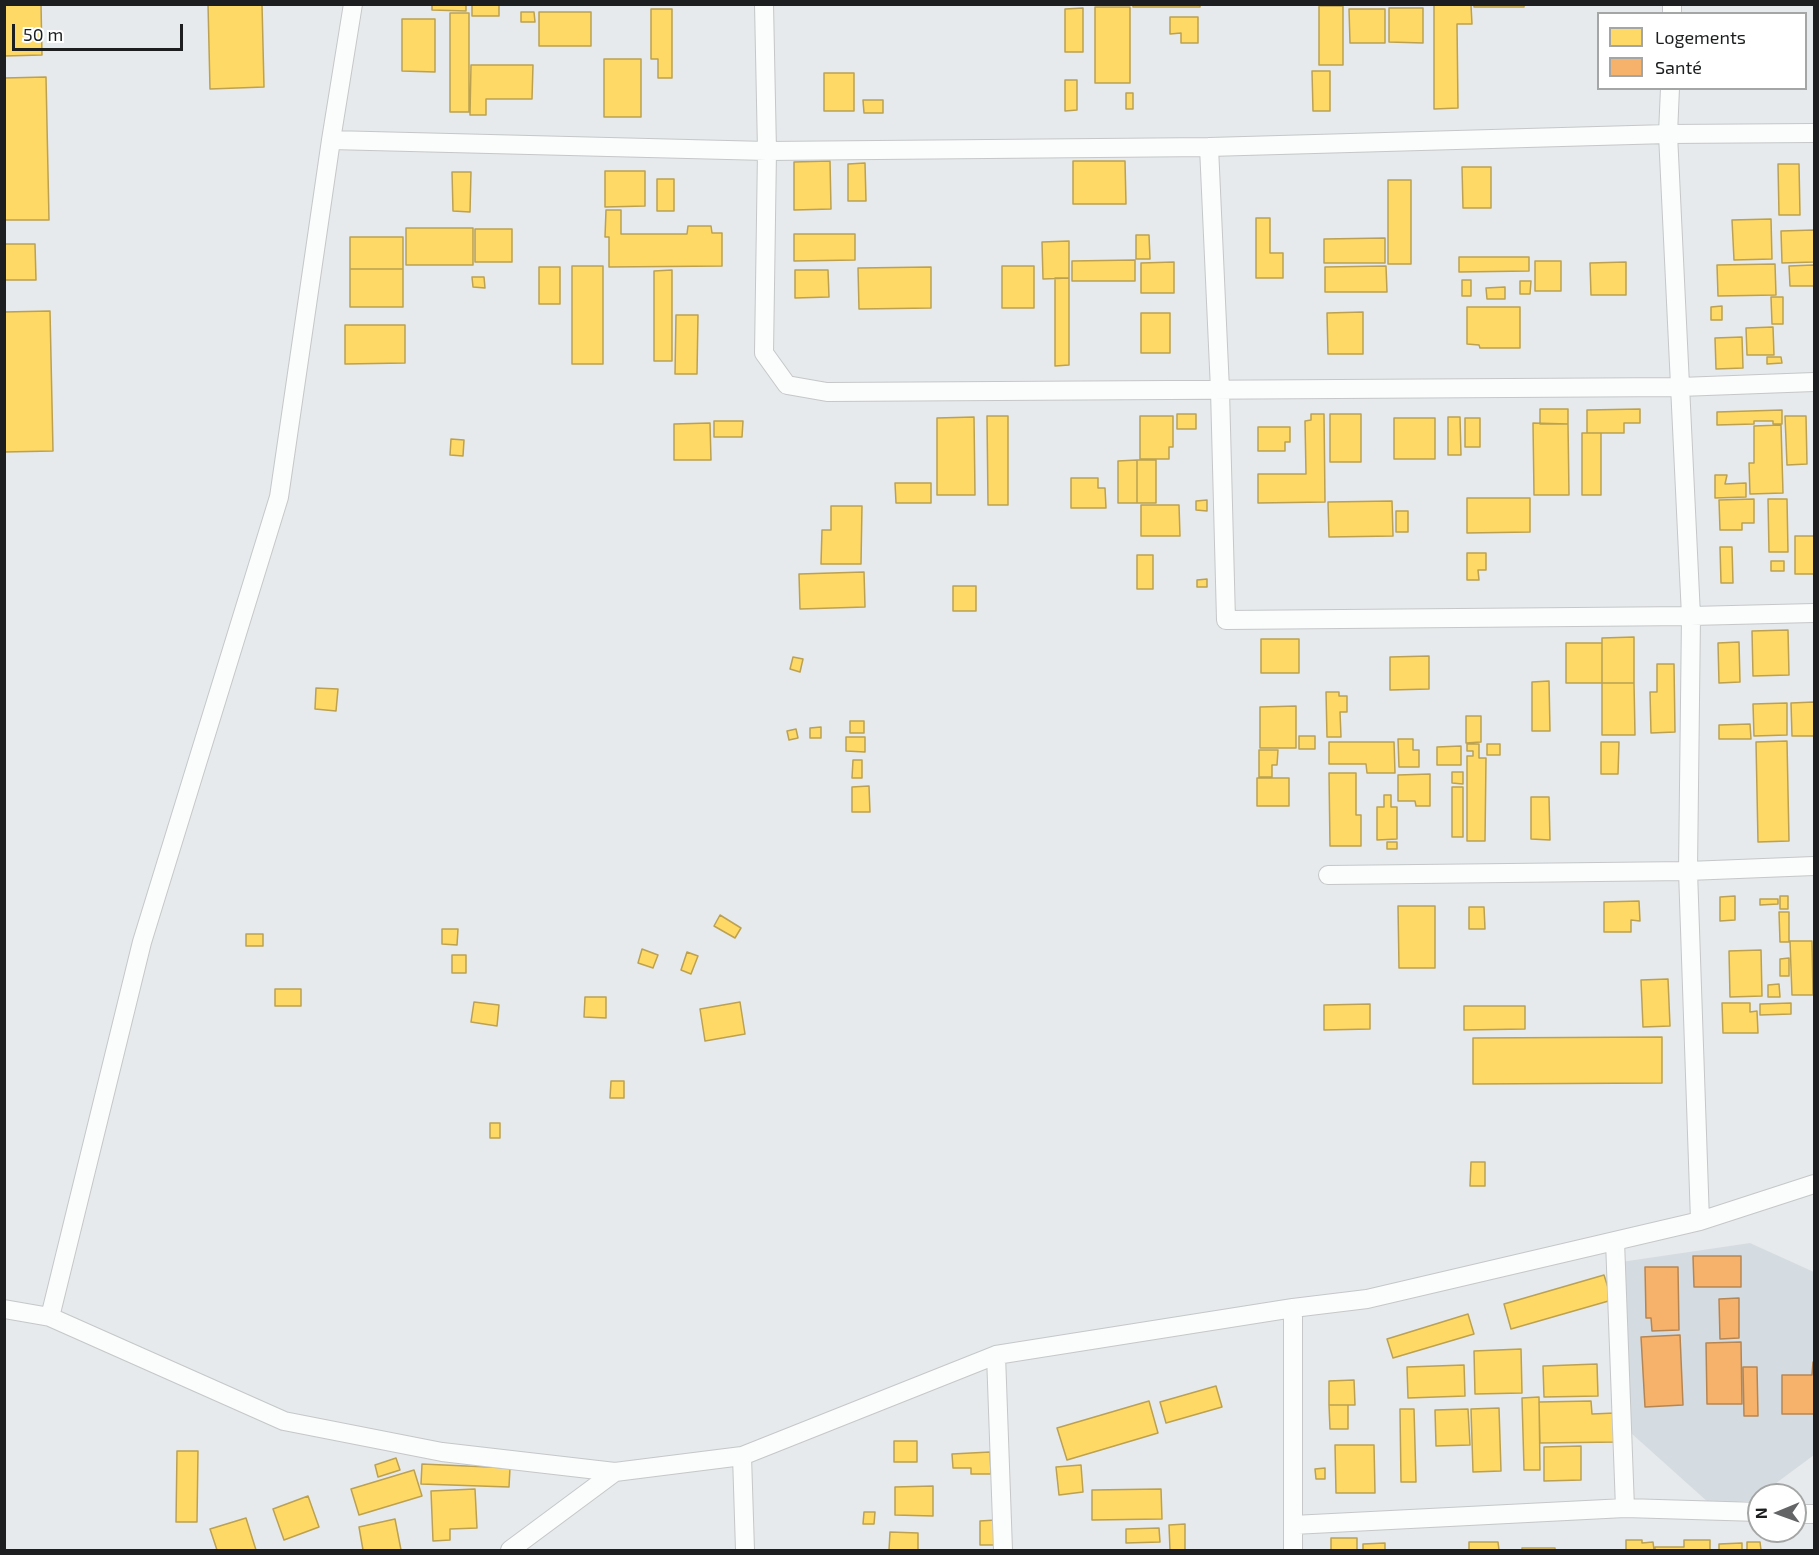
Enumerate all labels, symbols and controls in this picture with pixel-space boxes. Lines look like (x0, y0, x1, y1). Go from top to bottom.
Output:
scale bar (15, 12, 186, 50)
legend (1597, 12, 1807, 90)
text: 50 m (23, 23, 63, 45)
text: Logements (1655, 26, 1746, 48)
text: Santé (1655, 56, 1702, 78)
north arrow (1747, 1483, 1807, 1543)
text: N (1751, 1507, 1770, 1519)

